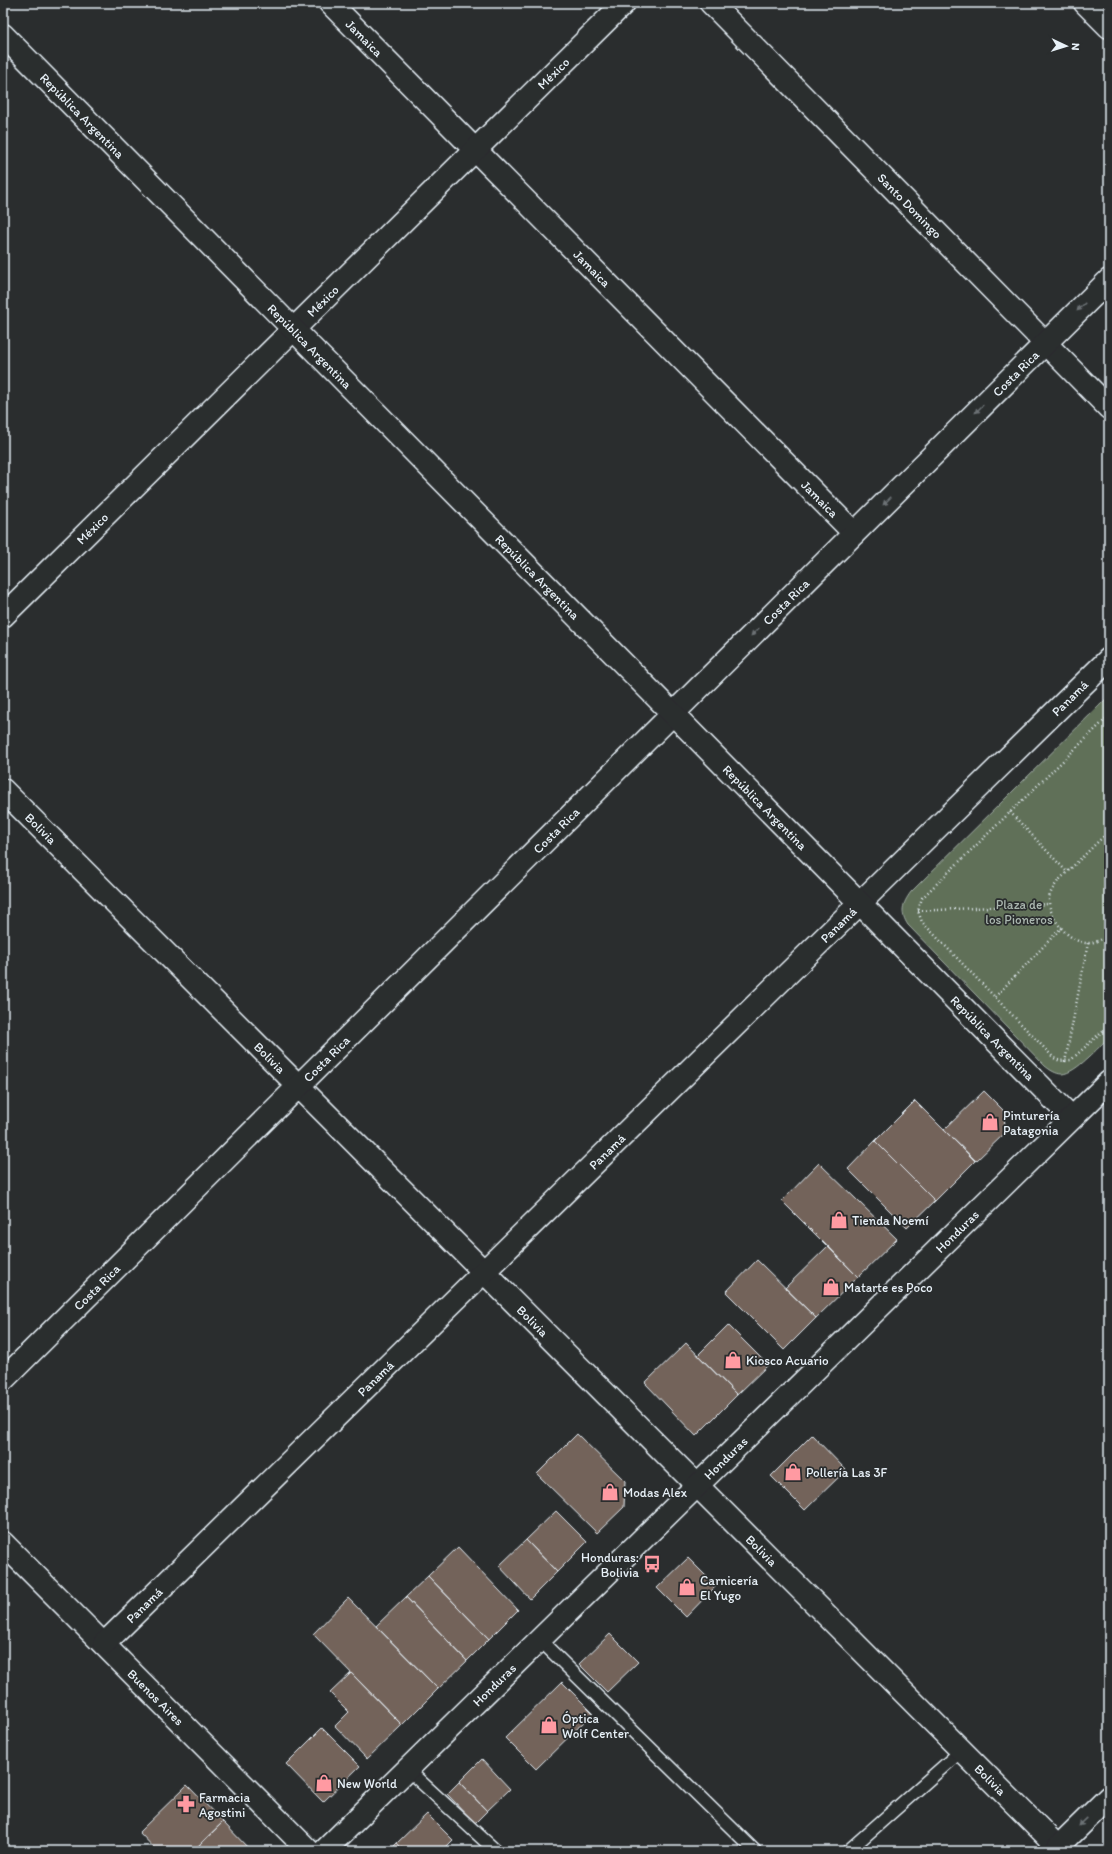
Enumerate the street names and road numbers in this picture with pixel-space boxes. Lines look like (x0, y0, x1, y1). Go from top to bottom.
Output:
street label: Jamaica (343, 16, 386, 60)
street label: México (534, 54, 573, 92)
street label: República Argentina (37, 70, 127, 162)
street label: Santo Domingo (874, 170, 945, 242)
street label: Jamaica (570, 247, 614, 290)
street label: México (304, 282, 342, 320)
street label: República Argentina (264, 301, 355, 392)
street label: Costa Rica (990, 347, 1042, 400)
street label: Jamaica (798, 477, 841, 521)
street label: México (73, 509, 112, 547)
street label: República Argentina (492, 531, 583, 623)
street label: Costa Rica (760, 575, 813, 628)
street label: Panamá (1049, 677, 1091, 719)
street label: República Argentina (720, 762, 810, 853)
street label: Costa Rica (530, 804, 583, 857)
street label: Bolivia (22, 810, 60, 848)
street label: Panamá (817, 904, 860, 946)
street label: República Argentina (947, 992, 1038, 1084)
street label: Costa Rica (300, 1032, 353, 1085)
street label: Bolivia (251, 1039, 289, 1077)
street label: Panamá (586, 1130, 629, 1173)
street label: Honduras (932, 1207, 982, 1256)
street label: Costa Rica (71, 1261, 123, 1313)
street label: Bolivia (514, 1302, 551, 1340)
street label: Panamá (354, 1357, 397, 1399)
street label: Honduras (701, 1433, 751, 1483)
street label: Bolivia (743, 1532, 780, 1569)
street label: Panamá (123, 1584, 166, 1626)
street label: Honduras (470, 1660, 519, 1709)
street label: Buenos Aires (124, 1666, 187, 1729)
street label: Bolivia (971, 1761, 1009, 1799)

